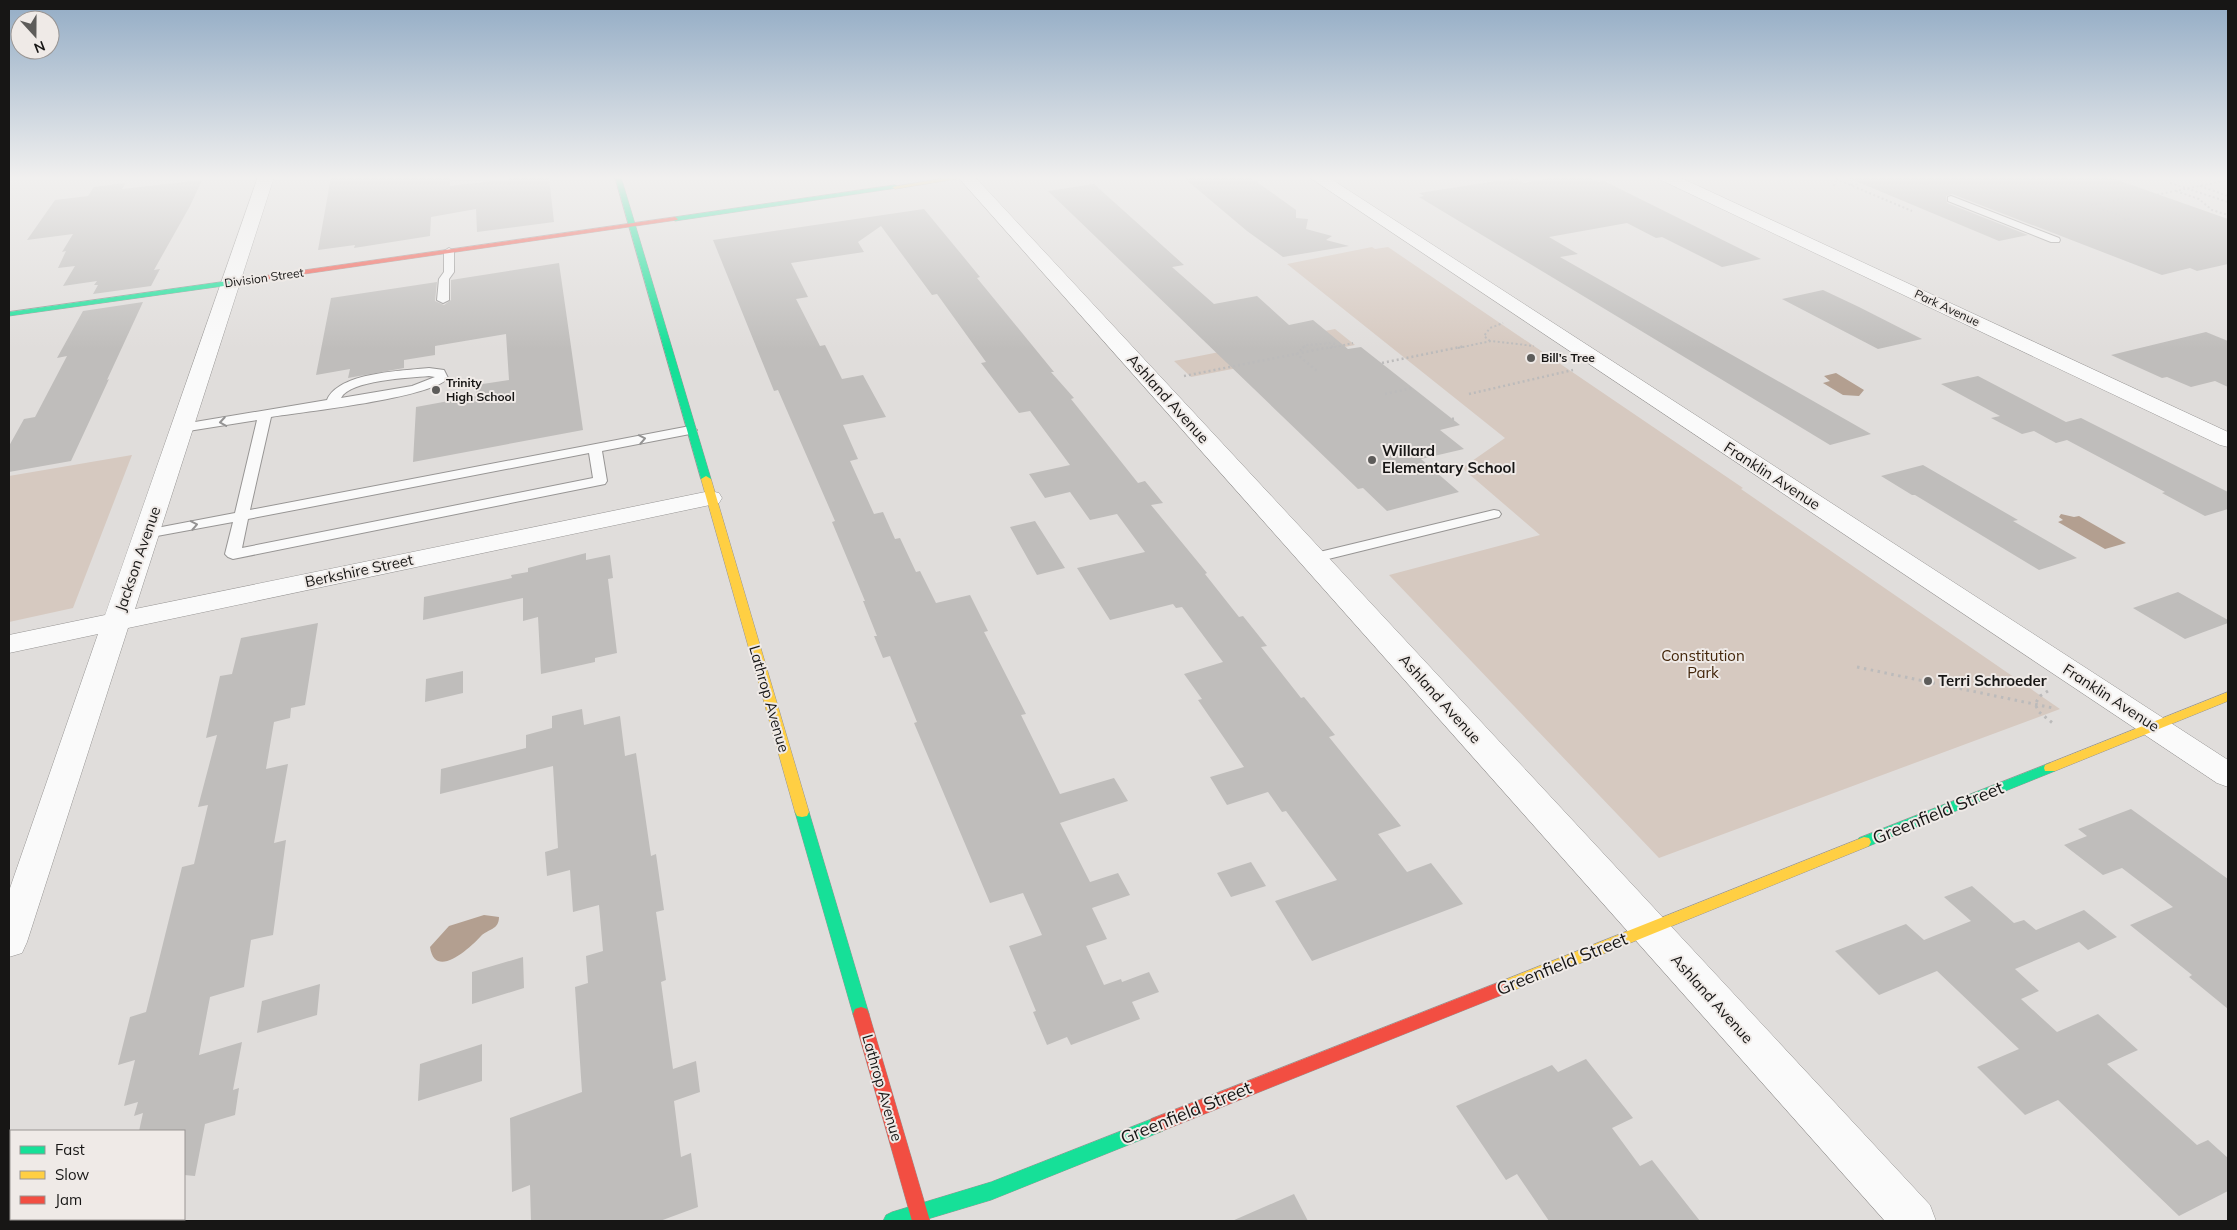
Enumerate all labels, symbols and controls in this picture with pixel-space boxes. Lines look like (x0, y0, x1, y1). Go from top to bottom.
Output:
north arrow (10, 10, 60, 60)
text: N (31, 37, 48, 57)
street label: Division Street (223, 265, 305, 291)
street label: Park Avenue (1912, 286, 1982, 329)
street label: Ashland Avenue (1123, 350, 1213, 447)
place label: Bill’s Tree (1541, 350, 1595, 365)
marker: Bill’s Tree (1525, 352, 1537, 364)
place label: Trinity High School (446, 375, 515, 404)
marker: Trinity High School (430, 384, 442, 396)
one-way arrow (219, 416, 228, 426)
one-way arrow (638, 434, 647, 444)
street label: Franklin Avenue (1720, 437, 1824, 514)
place label: Willard Elementary School (1382, 441, 1515, 477)
marker: Willard Elementary School (1366, 454, 1378, 466)
street label: Jackson Avenue (111, 504, 164, 614)
one-way arrow (190, 520, 198, 530)
street label: Berkshire Street (303, 550, 415, 591)
street label: Lathrop Avenue (745, 643, 794, 754)
park label: Constitution Park (1661, 646, 1745, 682)
street label: Ashland Avenue (1395, 650, 1485, 747)
street label: Franklin Avenue (2059, 659, 2163, 736)
place label: Terri Schroeder (1938, 671, 2047, 690)
marker: Terri Schroeder (1922, 675, 1934, 687)
street label: Greenfield Street (1869, 776, 2007, 849)
street label: Greenfield Street (1493, 927, 1631, 1000)
street label: Ashland Avenue (1667, 950, 1757, 1047)
street label: Lathrop Avenue (858, 1032, 907, 1143)
street label: Greenfield Street (1117, 1076, 1255, 1149)
legend (10, 1130, 185, 1220)
text: Fast (55, 1140, 85, 1159)
text: Slow (55, 1165, 89, 1184)
text: Jam (55, 1190, 82, 1209)

